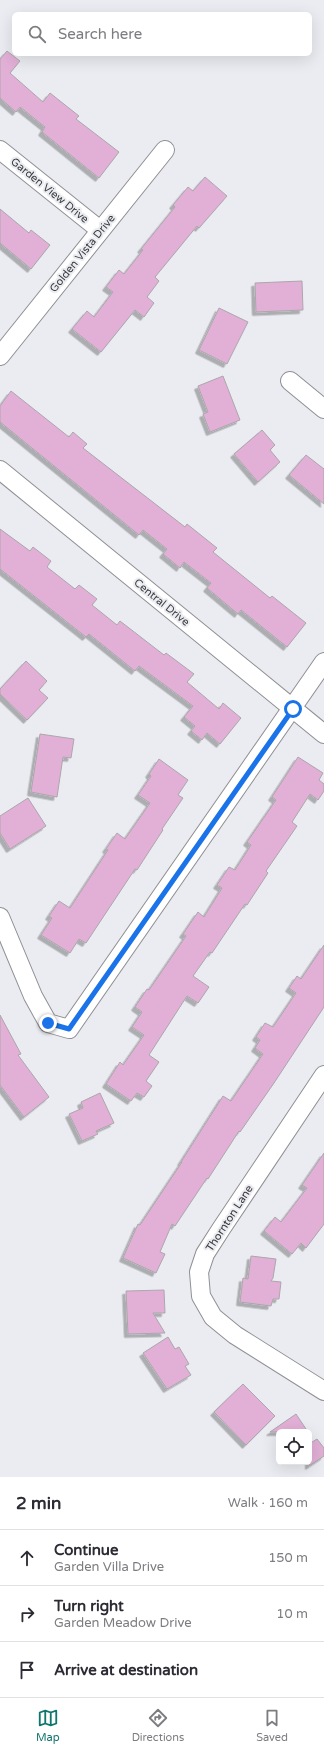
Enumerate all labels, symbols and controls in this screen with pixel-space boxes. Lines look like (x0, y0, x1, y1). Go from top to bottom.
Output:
search box (12, 12, 312, 56)
icon: search (26, 23, 48, 45)
text: Search here (58, 25, 142, 43)
street label: Garden View Drive (8, 155, 91, 226)
street label: Golden Vista Drive (47, 212, 118, 295)
street label: Central Drive (131, 576, 192, 629)
route start (284, 700, 302, 718)
route end (39, 1014, 57, 1032)
street label: Thornton Lane (203, 1183, 256, 1254)
map controls (276, 1429, 312, 1465)
button: locate (276, 1429, 312, 1465)
text: 2 min (16, 1493, 61, 1514)
text: Walk · 160 m (228, 1495, 308, 1511)
text: Continue (54, 1541, 118, 1559)
icon: ahead (16, 1547, 38, 1569)
text: 150 m (268, 1550, 308, 1566)
text: Garden Villa Drive (54, 1559, 164, 1575)
text: Turn right (54, 1597, 124, 1615)
icon: right (16, 1603, 38, 1625)
text: 10 m (276, 1606, 308, 1622)
text: Garden Meadow Drive (54, 1615, 192, 1631)
icon: arrive (16, 1659, 38, 1681)
text: Arrive at destination (54, 1661, 198, 1679)
tab: Map (36, 1707, 60, 1744)
tab: Directions (132, 1707, 184, 1744)
tab: Saved (256, 1707, 288, 1744)

